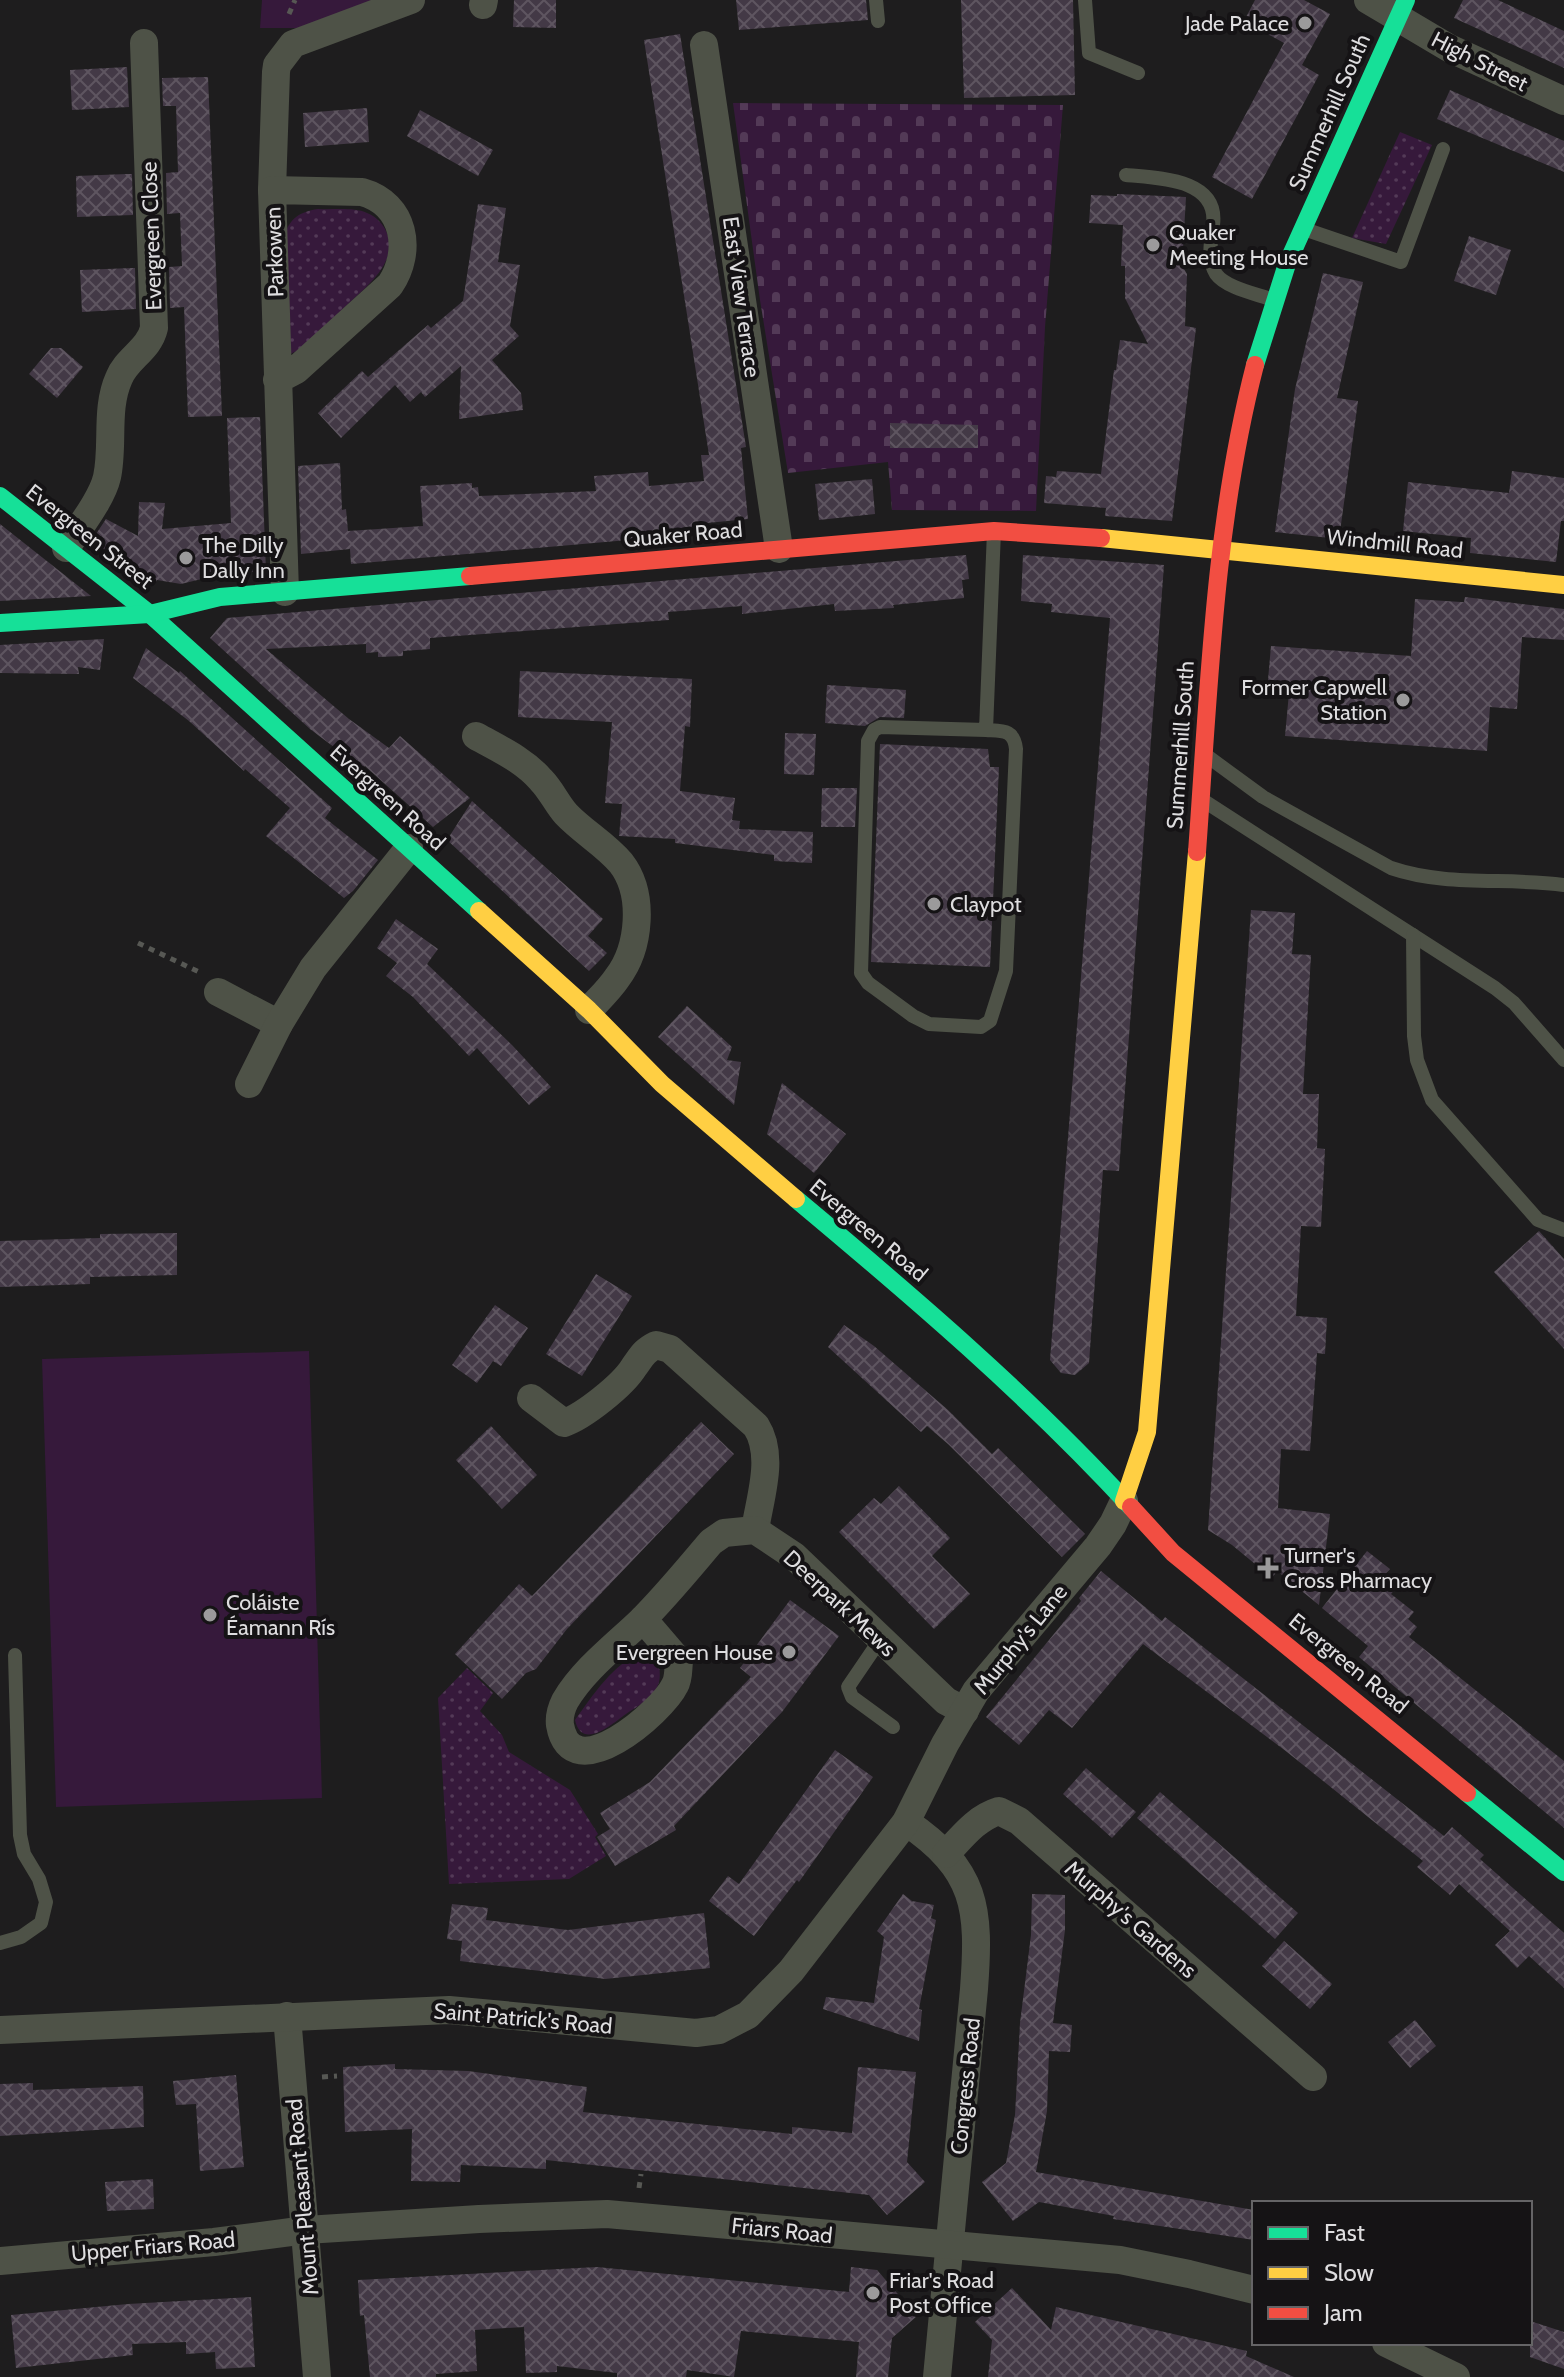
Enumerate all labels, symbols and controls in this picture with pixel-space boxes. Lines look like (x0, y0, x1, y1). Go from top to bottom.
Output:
place label: Jade Palace (1184, 10, 1289, 37)
marker: Jade Palace (1296, 14, 1314, 32)
street label: High Street (1427, 26, 1533, 97)
street label: Summerhill South (1283, 30, 1376, 195)
street label: Evergreen Close (135, 161, 168, 311)
street label: Parkowen (259, 206, 290, 298)
street label: East View Terrace (717, 215, 766, 379)
place label: Quaker Meeting House (1169, 219, 1309, 271)
marker: Quaker Meeting House (1144, 236, 1162, 254)
street label: Evergreen Street (21, 478, 159, 595)
street label: Quaker Road (622, 516, 744, 553)
street label: Windmill Road (1325, 523, 1464, 564)
place label: The Dilly Dally Inn (202, 532, 285, 584)
marker: The Dilly Dally Inn (177, 549, 195, 567)
street label: Summerhill South (1161, 660, 1200, 830)
place label: Former Capwell Station (1241, 674, 1388, 726)
marker: Former Capwell Station (1394, 691, 1412, 709)
street label: Evergreen Road (324, 739, 451, 856)
place label: Claypot (950, 891, 1022, 918)
marker: Claypot (925, 895, 943, 913)
street label: Evergreen Road (804, 1173, 933, 1288)
place label: Turner's Cross Pharmacy (1284, 1542, 1432, 1594)
street label: Deerpark Mews (778, 1544, 901, 1662)
marker: Turner's Cross Pharmacy (1259, 1559, 1277, 1577)
street label: Murphy's Lane (968, 1579, 1073, 1700)
place label: Coláiste Éamann Rís (226, 1589, 335, 1641)
marker: Coláiste Éamann Rís (201, 1606, 219, 1624)
street label: Evergreen Road (1284, 1607, 1414, 1720)
place label: Evergreen House (616, 1639, 773, 1666)
marker: Evergreen House (780, 1643, 798, 1661)
street label: Murphy's Gardens (1059, 1855, 1202, 1984)
street label: Saint Patrick's Road (432, 1997, 613, 2040)
street label: Congress Road (945, 2016, 986, 2156)
street label: Mount Pleasant Road (280, 2098, 325, 2296)
legend (1252, 2201, 1532, 2345)
street label: Friars Road (730, 2212, 834, 2249)
text: Fast (1324, 2218, 1365, 2247)
street label: Upper Friars Road (70, 2226, 236, 2267)
text: Slow (1324, 2258, 1374, 2287)
place label: Friar's Road Post Office (889, 2267, 994, 2319)
marker: Friar's Road Post Office (864, 2284, 882, 2302)
text: Jam (1323, 2298, 1362, 2327)

